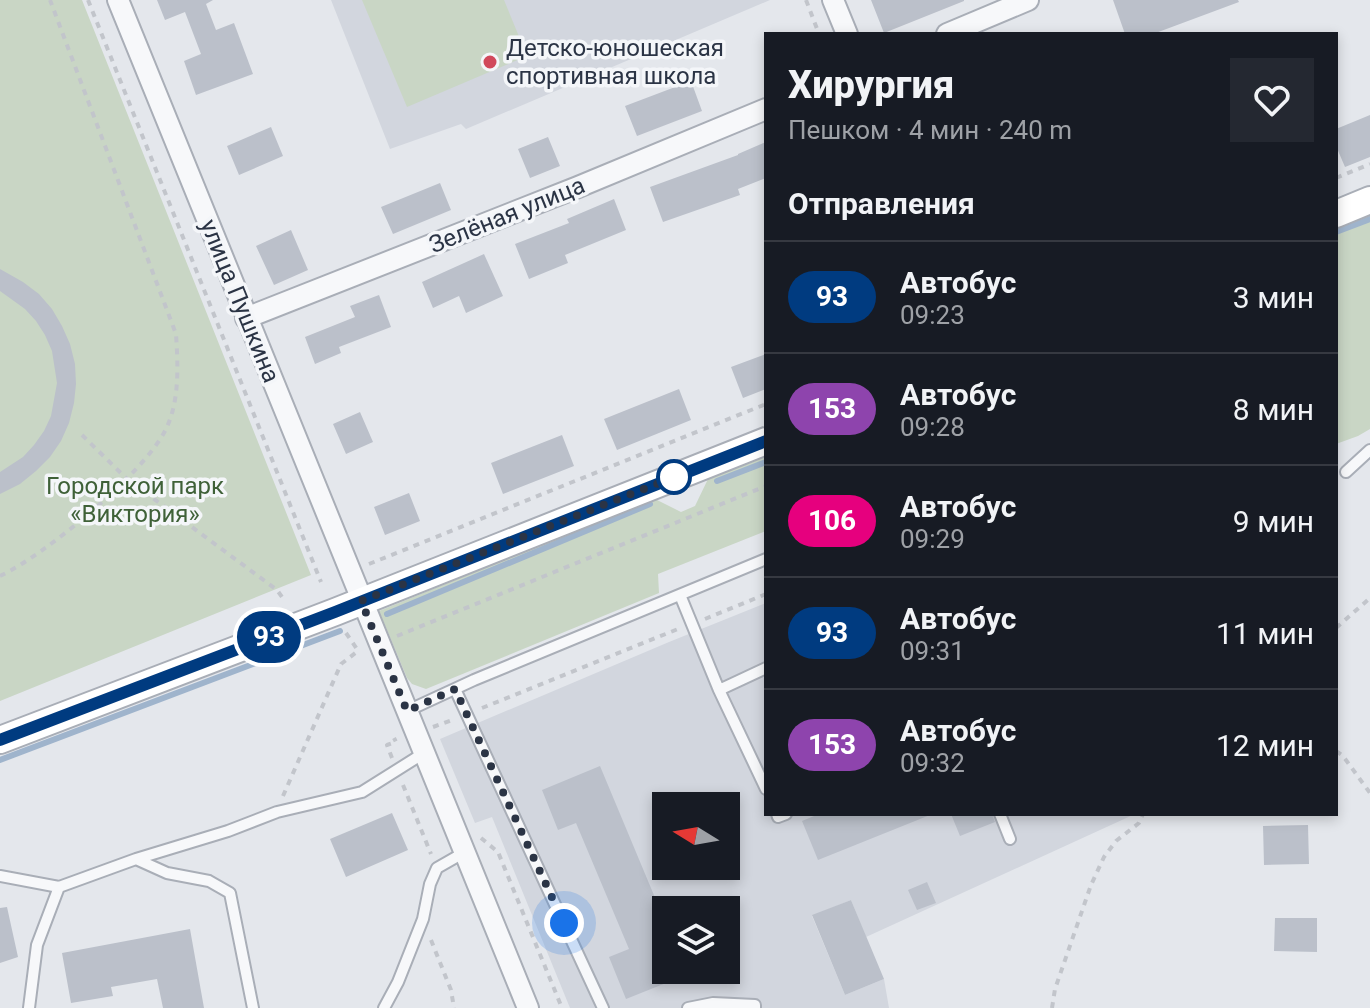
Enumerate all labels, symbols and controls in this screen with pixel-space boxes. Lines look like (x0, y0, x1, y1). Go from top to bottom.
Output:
place label: Детско-юношеская спортивная школа (506, 34, 724, 90)
marker: Детско-юношеская спортивная школа (481, 53, 499, 71)
button: heart (1230, 58, 1314, 142)
text: Хирургия (788, 63, 954, 107)
text: Пешком · 4 мин · 240 m (788, 115, 1072, 145)
street label: Зелёная улица (425, 171, 589, 259)
text: Отправления (788, 186, 975, 221)
street label: улица Пушкина (195, 215, 285, 387)
text: Автобус (900, 265, 1016, 300)
text: 93 (816, 280, 848, 313)
text: 3 мин (1233, 280, 1314, 315)
text: 09:23 (900, 300, 965, 330)
text: Автобус (900, 377, 1016, 412)
text: 153 (808, 392, 856, 425)
text: 8 мин (1233, 392, 1314, 427)
text: 09:28 (900, 412, 965, 442)
unlabelled marker (657, 460, 691, 494)
park label: Городской парк «Виктория» (46, 472, 224, 528)
text: Автобус (900, 489, 1016, 524)
text: 106 (808, 504, 856, 537)
text: 9 мин (1233, 504, 1314, 539)
text: 09:29 (900, 524, 965, 554)
text: Автобус (900, 601, 1016, 636)
line badge: 93 (233, 611, 305, 663)
text: 93 (816, 616, 848, 649)
text: 11 мин (1216, 616, 1314, 651)
text: 93 (253, 620, 285, 653)
text: 09:31 (900, 636, 965, 666)
text: Автобус (900, 713, 1016, 748)
text: 153 (808, 728, 856, 761)
text: 12 мин (1216, 728, 1314, 763)
text: 09:32 (900, 748, 965, 778)
north arrow (652, 792, 740, 880)
map controls (652, 792, 740, 984)
button: layers (652, 896, 740, 984)
your location (544, 903, 584, 943)

